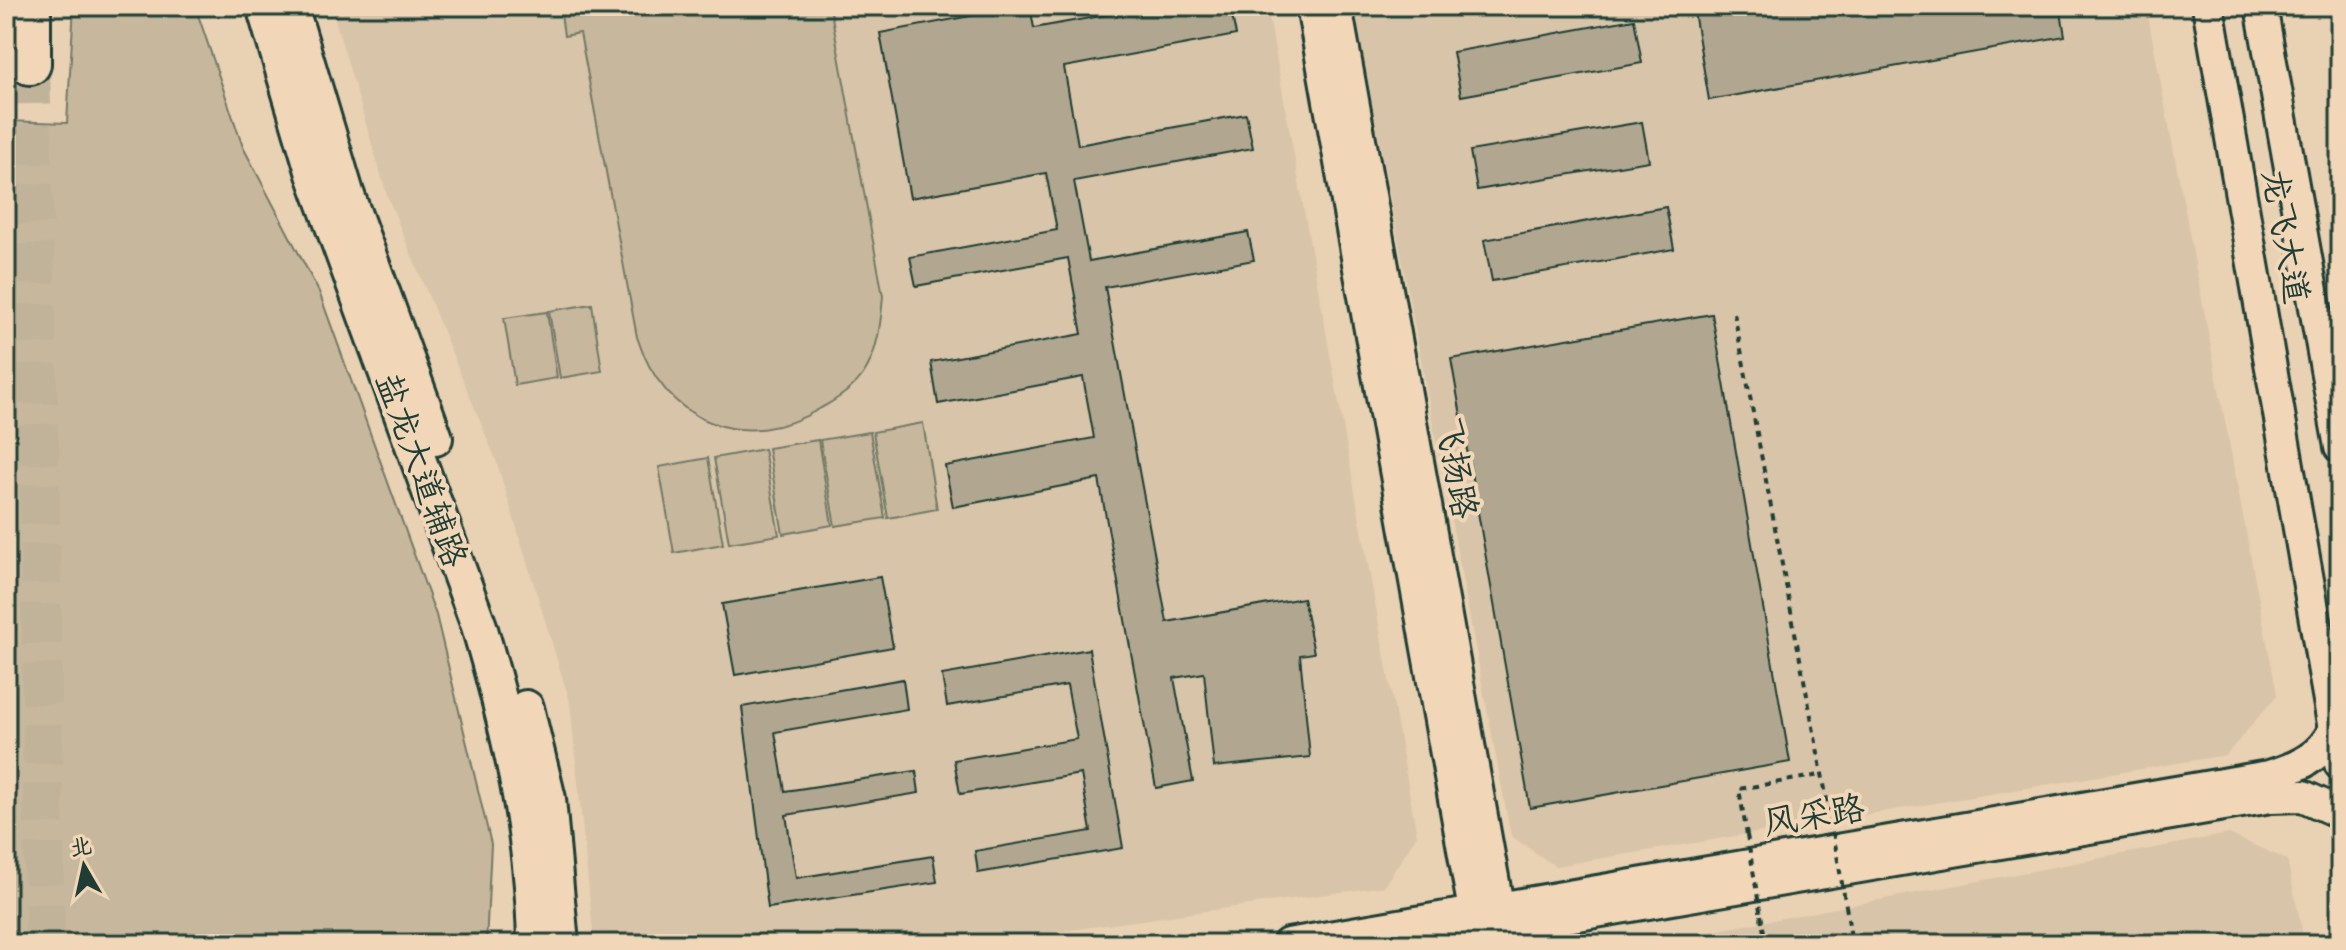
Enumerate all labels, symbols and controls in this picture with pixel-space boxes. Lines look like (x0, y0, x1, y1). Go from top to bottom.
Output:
street label: 龙飞大道 (2253, 165, 2319, 307)
street label: 盐龙大道辅路 (367, 367, 477, 573)
street label: 飞扬路 (1427, 414, 1487, 522)
street label: 风采路 (1760, 786, 1868, 844)
north arrow (44, 826, 124, 906)
text: 北 (68, 832, 94, 863)

